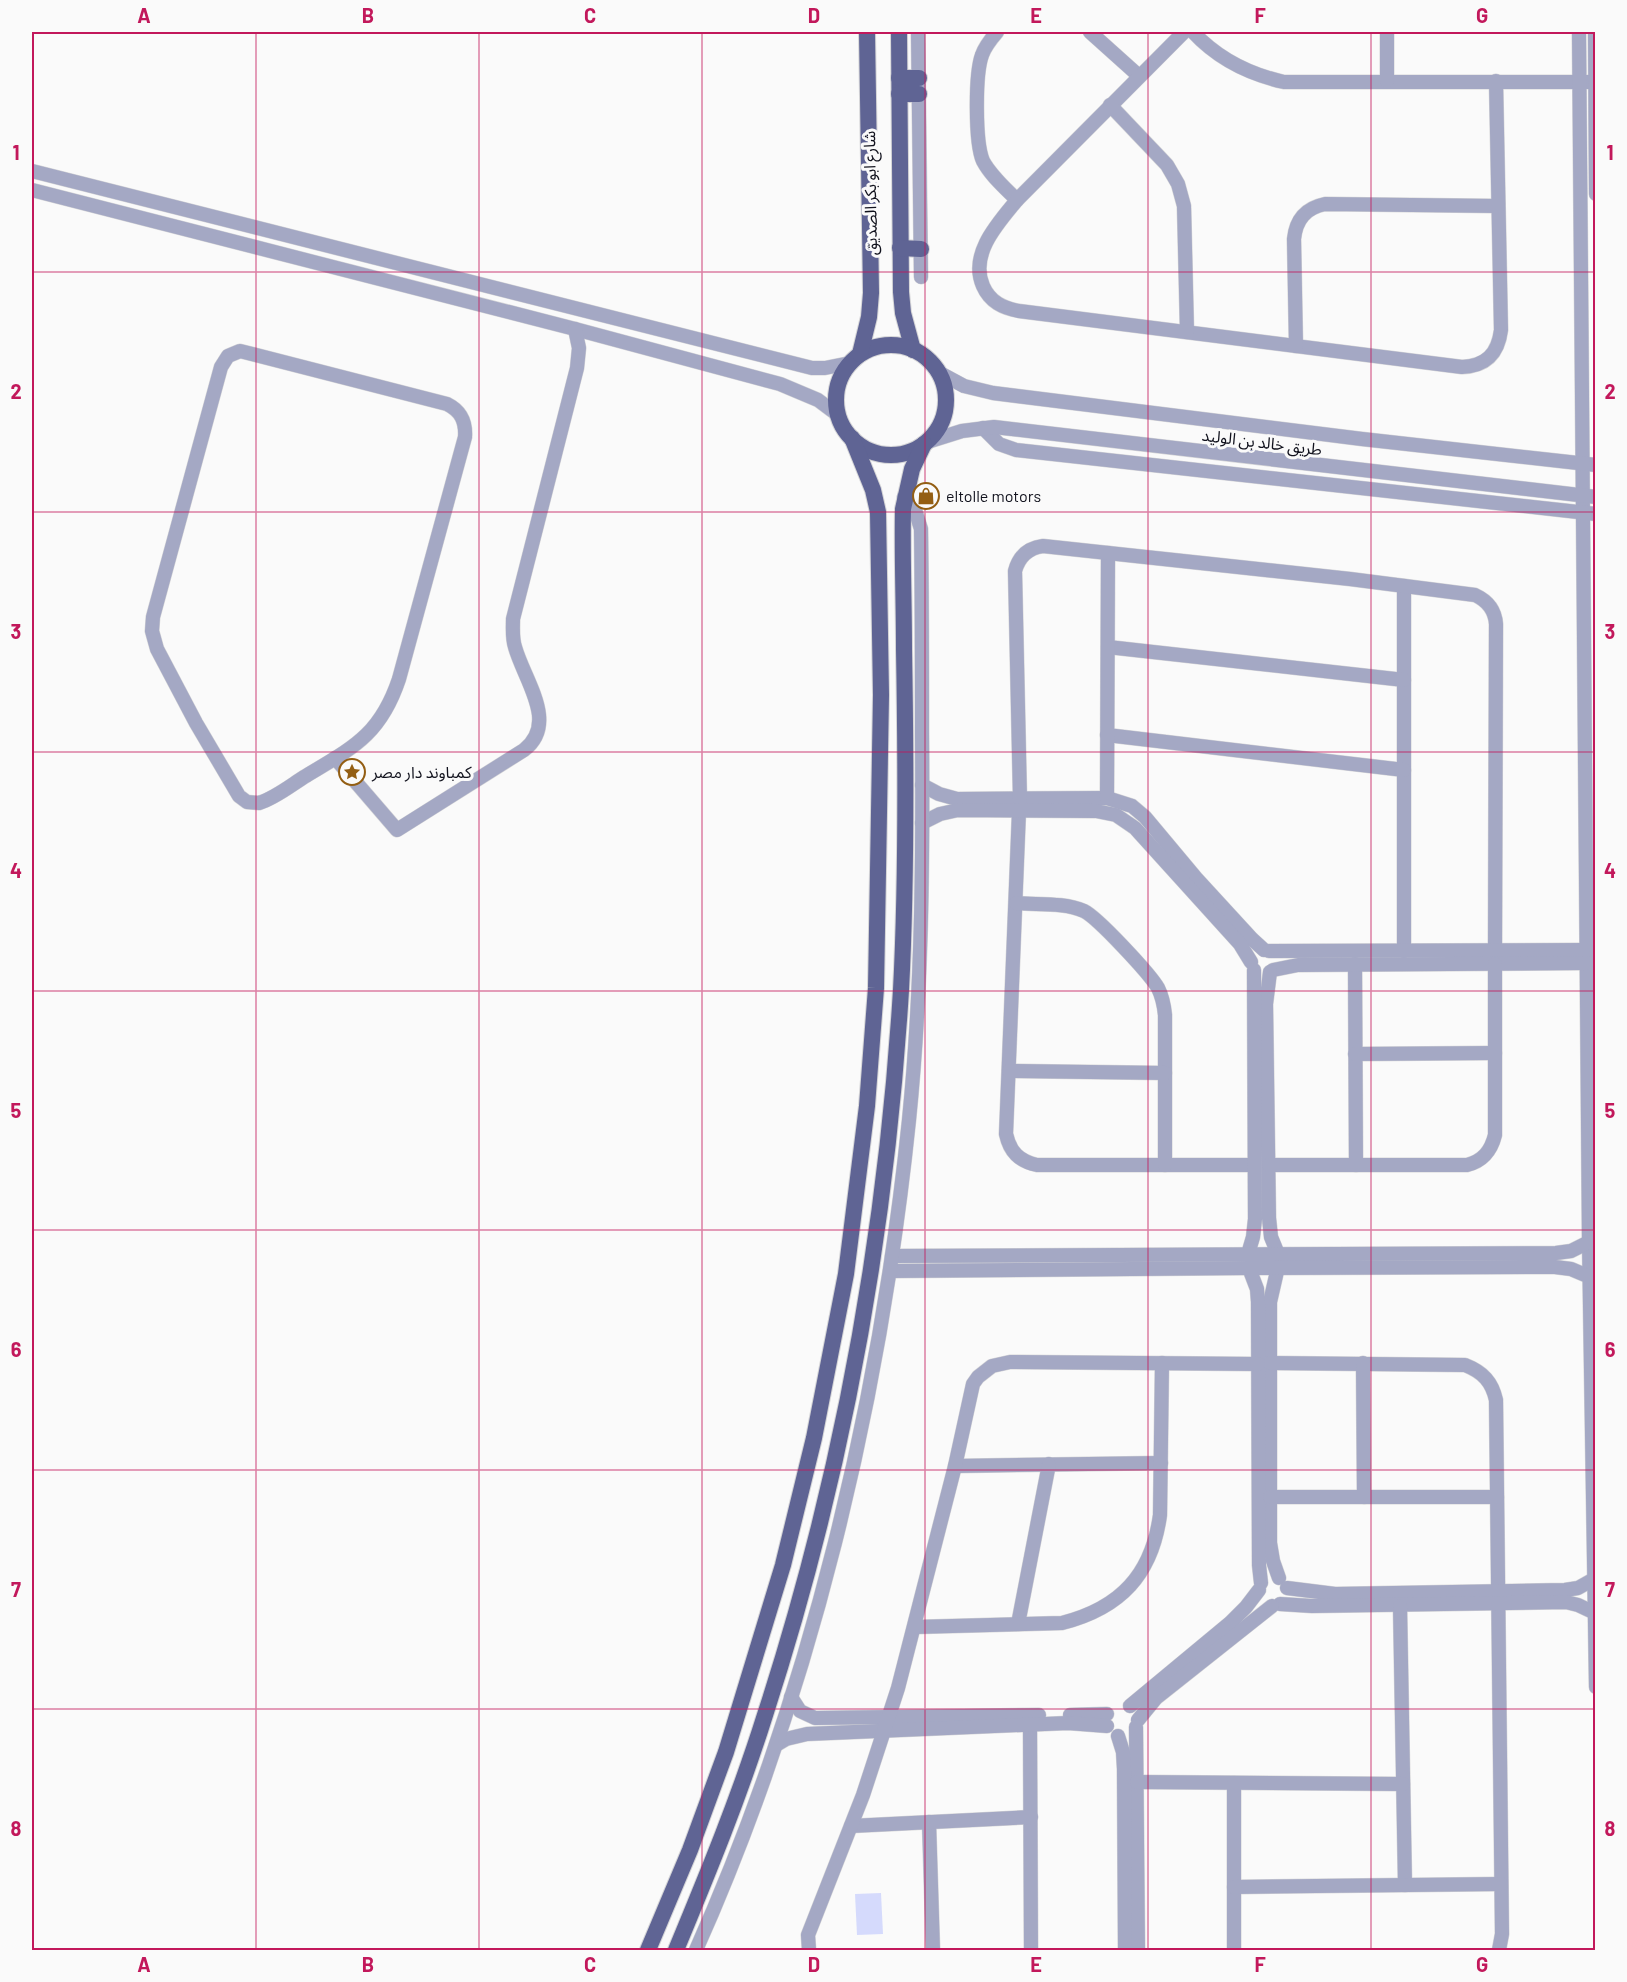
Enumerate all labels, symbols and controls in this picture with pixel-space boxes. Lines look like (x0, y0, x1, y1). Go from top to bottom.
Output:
text: A (137, 3, 151, 27)
text: B (362, 3, 374, 27)
text: C (584, 3, 596, 27)
text: D (808, 3, 820, 27)
text: E (1030, 3, 1042, 27)
text: F (1254, 3, 1266, 27)
text: G (1476, 3, 1488, 27)
street label: شارع ابو بكر الصديق (859, 130, 884, 255)
text: 1 (12, 140, 20, 164)
text: 1 (1606, 140, 1614, 164)
text: 2 (10, 379, 22, 403)
text: 2 (1604, 379, 1616, 403)
street label: طريق خالد بن الوليد (1201, 425, 1323, 460)
shop icon: eltolle motors (911, 481, 941, 511)
place label: eltolle motors (946, 486, 1041, 505)
text: 3 (11, 619, 21, 643)
text: 3 (1605, 619, 1615, 643)
place icon: كمباوند دار مصر (337, 757, 367, 787)
place label: كمباوند دار مصر (371, 762, 472, 782)
text: 4 (10, 858, 22, 882)
text: 4 (1604, 858, 1616, 882)
text: 5 (11, 1098, 22, 1122)
text: 5 (1605, 1098, 1616, 1122)
text: 6 (11, 1337, 22, 1361)
text: 6 (1605, 1337, 1616, 1361)
text: 7 (11, 1577, 21, 1601)
text: 7 (1605, 1577, 1615, 1601)
text: 8 (11, 1816, 22, 1840)
text: 8 (1605, 1816, 1616, 1840)
text: A (137, 1952, 151, 1976)
text: B (362, 1952, 374, 1976)
text: C (584, 1952, 596, 1976)
text: D (808, 1952, 820, 1976)
text: E (1030, 1952, 1042, 1976)
text: F (1254, 1952, 1266, 1976)
text: G (1476, 1952, 1488, 1976)

